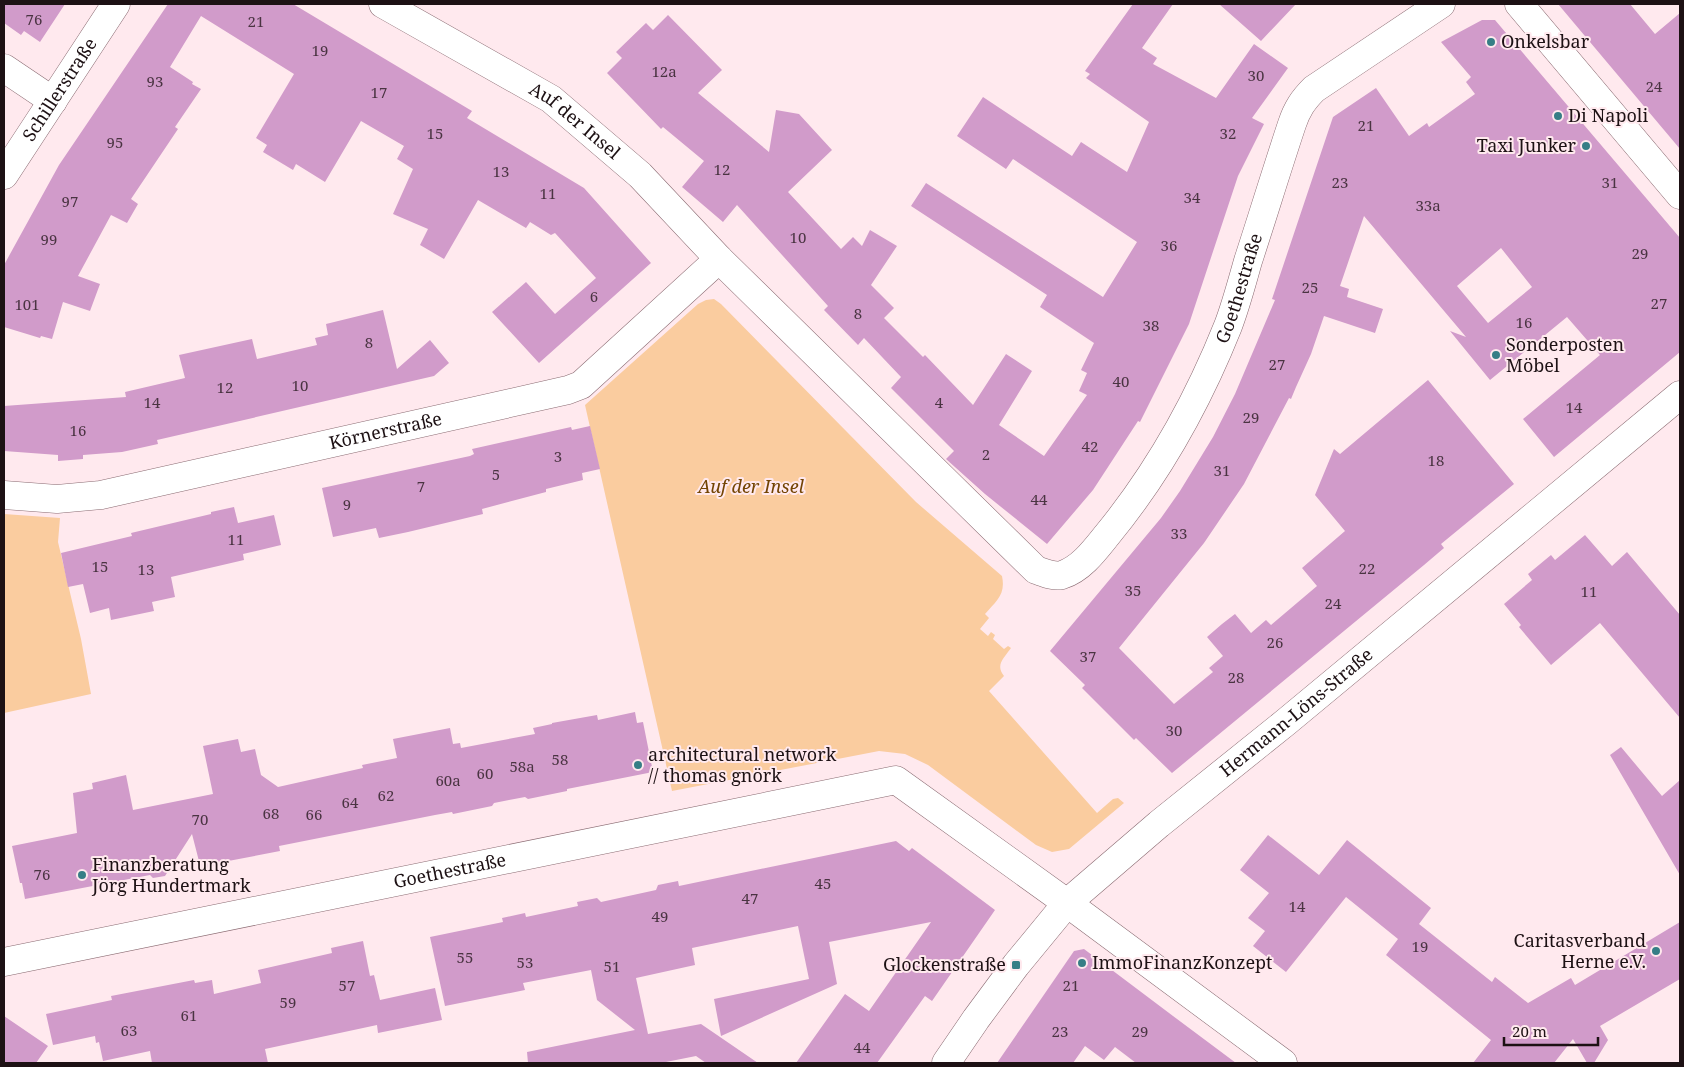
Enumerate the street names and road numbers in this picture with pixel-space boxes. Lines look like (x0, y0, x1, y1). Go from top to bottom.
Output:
street label: Schillerstraße (16, 33, 102, 146)
street label: Auf der Insel (525, 76, 626, 164)
street label: Goethestraße (1209, 230, 1267, 347)
street label: Körnerstraße (327, 406, 444, 454)
street label: Hermann-Löns-Straße (1214, 642, 1377, 782)
street label: Goethestraße (391, 847, 508, 893)

